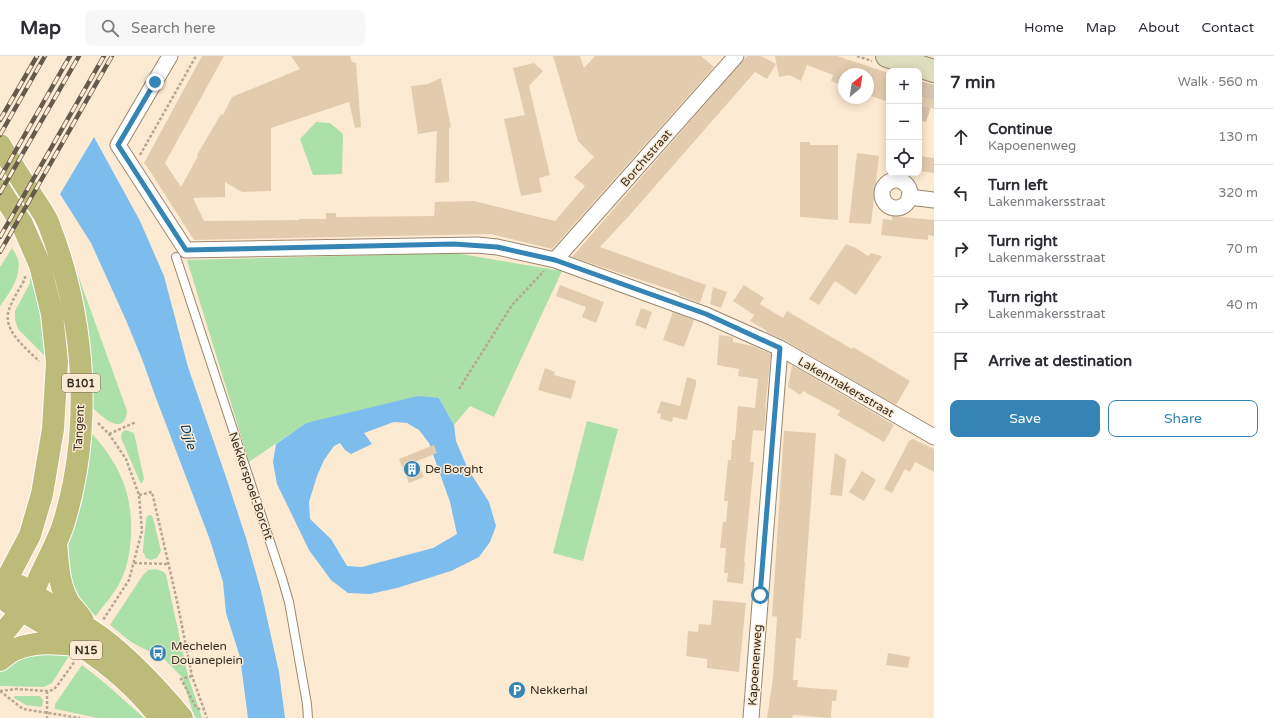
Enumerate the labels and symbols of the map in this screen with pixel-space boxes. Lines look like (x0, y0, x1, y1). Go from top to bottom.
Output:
north arrow (838, 68, 874, 104)
route end (146, 73, 164, 91)
street label: Borchtstraat (617, 126, 675, 189)
street label: Lakenmakersstraat (796, 354, 897, 420)
road number: B101 (62, 374, 100, 392)
street label: Tangent (71, 404, 87, 452)
water label: Dijle (176, 421, 200, 452)
street label: Nekkerspoel-Borcht (226, 430, 276, 542)
building icon: De Borght (402, 459, 422, 479)
place label: De Borght (425, 462, 483, 476)
route start (751, 586, 769, 604)
street label: Kapoenenweg (745, 624, 765, 706)
place label: Mechelen Douaneplein (171, 639, 243, 667)
road number: N15 (70, 641, 102, 659)
bus stop icon: Mechelen Douaneplein (148, 643, 168, 663)
parking icon: Nekkerhal (507, 680, 527, 700)
place label: Nekkerhal (530, 683, 588, 697)

